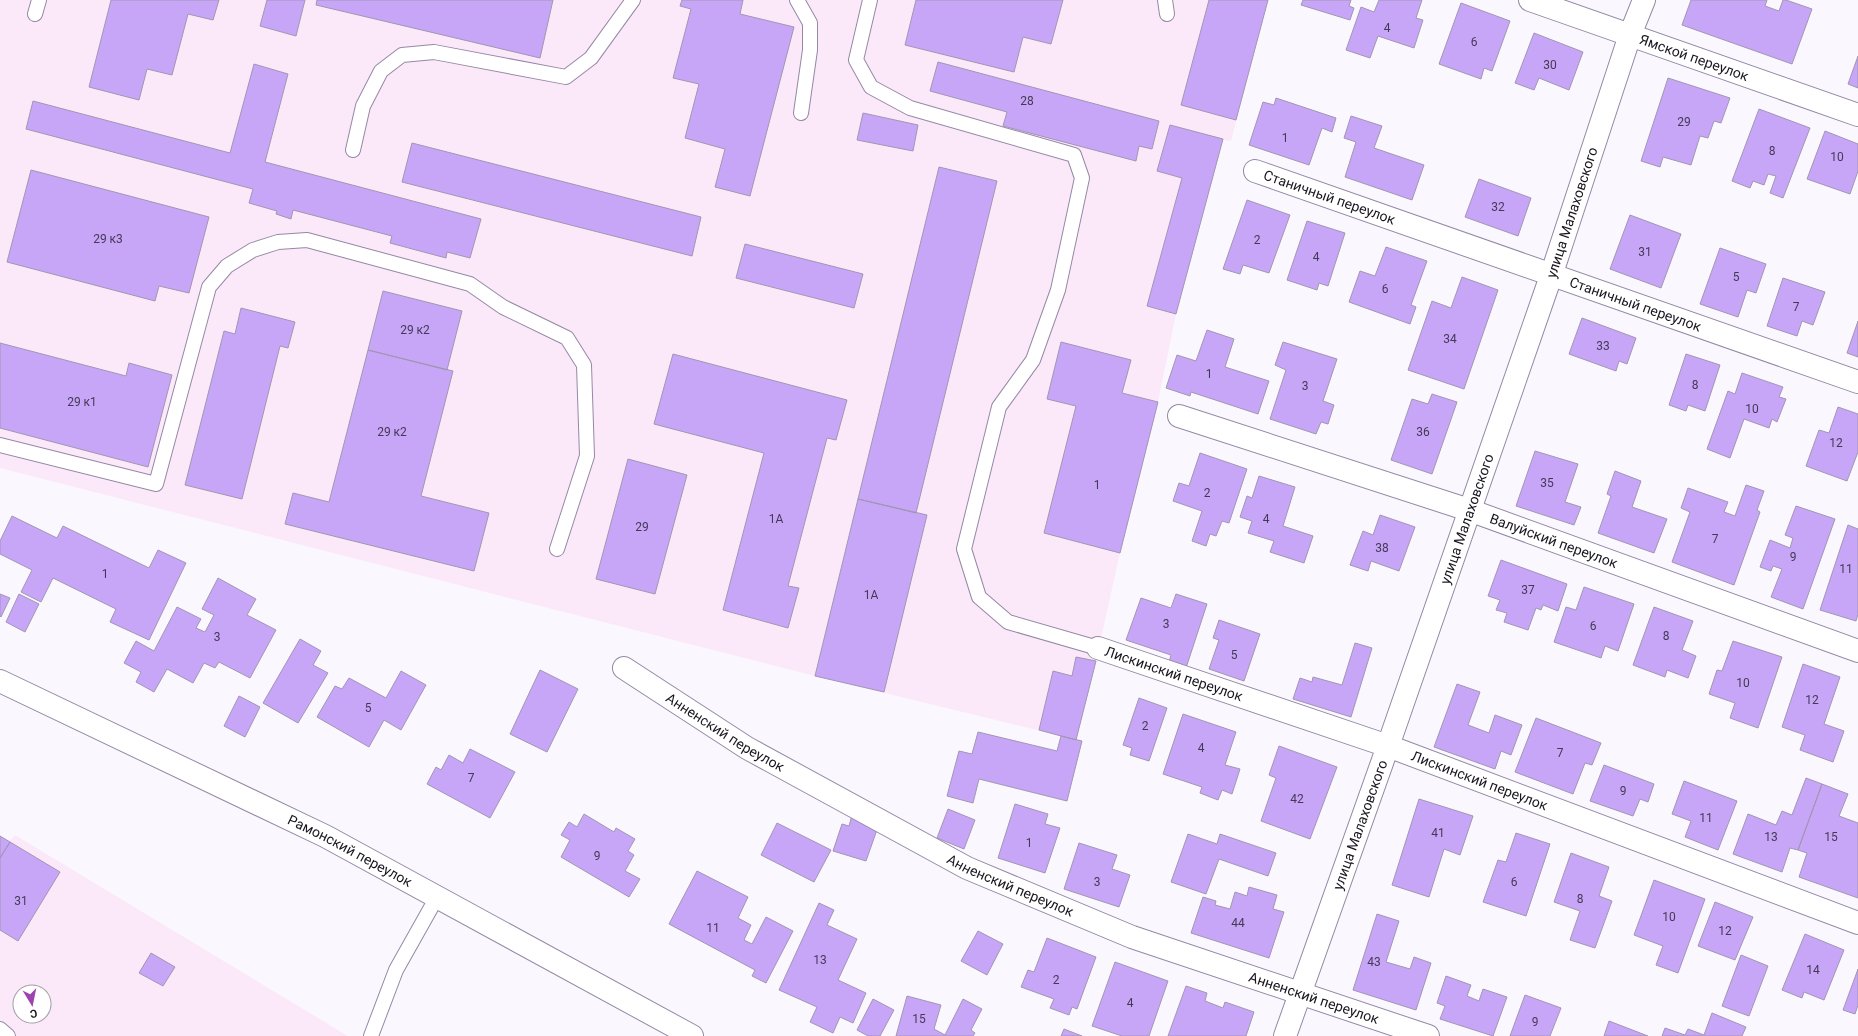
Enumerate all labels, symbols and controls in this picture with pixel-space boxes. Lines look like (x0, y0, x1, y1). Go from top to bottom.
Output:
house number: 4 (1384, 21, 1391, 35)
street label: Ямской переулок (1638, 31, 1751, 84)
house number: 6 (1471, 35, 1478, 49)
house number: 30 (1543, 58, 1557, 72)
house number: 28 (1020, 94, 1034, 108)
house number: 29 (1677, 115, 1691, 129)
house number: 1 (1282, 131, 1288, 145)
house number: 8 (1769, 144, 1776, 158)
street label: улица Малаховского (1543, 145, 1601, 280)
house number: 10 (1830, 150, 1844, 164)
street label: Станичный переулок (1262, 167, 1398, 228)
house number: 32 (1491, 200, 1505, 214)
house number: 29 к3 (93, 232, 123, 246)
house number: 2 (1254, 233, 1261, 247)
house number: 31 (1638, 245, 1652, 259)
house number: 4 (1313, 250, 1320, 264)
house number: 5 (1733, 270, 1740, 284)
street label: Станичный переулок (1567, 274, 1704, 335)
house number: 6 (1382, 282, 1389, 296)
house number: 7 (1793, 300, 1800, 314)
house number: 29 к2 (400, 323, 430, 337)
house number: 34 (1443, 332, 1457, 346)
house number: 33 (1596, 339, 1610, 353)
house number: 1 (1206, 367, 1212, 381)
house number: 8 (1692, 378, 1699, 392)
house number: 3 (1302, 379, 1308, 393)
house number: 29 к1 (67, 395, 97, 409)
house number: 10 (1745, 402, 1759, 416)
house number: 29 к2 (377, 425, 407, 439)
house number: 36 (1416, 425, 1430, 439)
house number: 12 (1829, 436, 1843, 450)
street label: улица Малаховского (1437, 452, 1497, 586)
house number: 35 (1540, 476, 1554, 490)
house number: 1 (1094, 478, 1100, 492)
house number: 2 (1204, 486, 1211, 500)
street label: Валуйский переулок (1488, 510, 1620, 571)
house number: 1А (769, 512, 783, 526)
house number: 4 (1263, 512, 1270, 526)
house number: 29 (635, 520, 649, 534)
house number: 7 (1712, 532, 1719, 546)
house number: 38 (1375, 541, 1389, 555)
house number: 9 (1790, 550, 1796, 564)
house number: 11 (1839, 562, 1853, 576)
house number: 1 (102, 567, 108, 581)
house number: 37 (1521, 583, 1535, 597)
house number: 1А (864, 588, 878, 602)
house number: 3 (1163, 617, 1169, 631)
house number: 6 (1590, 619, 1597, 633)
house number: 8 (1663, 629, 1670, 643)
house number: 3 (214, 630, 220, 644)
street label: Лискинский переулок (1103, 643, 1245, 704)
house number: 5 (1231, 648, 1238, 662)
house number: 10 (1736, 676, 1750, 690)
street label: Анненский переулок (663, 690, 787, 775)
house number: 12 (1805, 693, 1819, 707)
house number: 5 (365, 701, 372, 715)
house number: 2 (1142, 719, 1149, 733)
house number: 4 (1198, 741, 1205, 755)
house number: 7 (1557, 746, 1564, 760)
street label: Лискинский переулок (1409, 748, 1550, 814)
street label: улица Малаховского (1330, 758, 1390, 892)
house number: 7 (468, 771, 475, 785)
house number: 9 (1620, 784, 1626, 798)
house number: 42 (1290, 792, 1304, 806)
street label: Рамонский переулок (285, 811, 415, 890)
house number: 11 (1699, 811, 1713, 825)
house number: 41 (1431, 826, 1445, 840)
house number: 13 (1764, 830, 1778, 844)
house number: 15 (1824, 830, 1838, 844)
house number: 1 (1026, 836, 1032, 850)
house number: 9 (594, 849, 600, 863)
street label: Анненский переулок (944, 851, 1076, 920)
house number: 3 (1094, 875, 1100, 889)
house number: 6 (1511, 875, 1518, 889)
house number: 8 (1577, 892, 1584, 906)
house number: 31 (14, 894, 28, 908)
house number: 10 (1662, 910, 1676, 924)
house number: 44 (1231, 916, 1245, 930)
house number: 11 (706, 921, 720, 935)
house number: 12 (1718, 924, 1732, 938)
house number: 13 (813, 953, 827, 967)
house number: 43 (1367, 955, 1381, 969)
house number: 14 (1806, 963, 1820, 977)
street label: Анненский переулок (1247, 969, 1381, 1027)
house number: 2 (1053, 973, 1060, 987)
north arrow (12, 984, 52, 1024)
house number: 4 (1127, 996, 1134, 1010)
text: С (29, 1006, 38, 1020)
house number: 15 (912, 1012, 926, 1026)
house number: 9 (1532, 1015, 1538, 1029)

